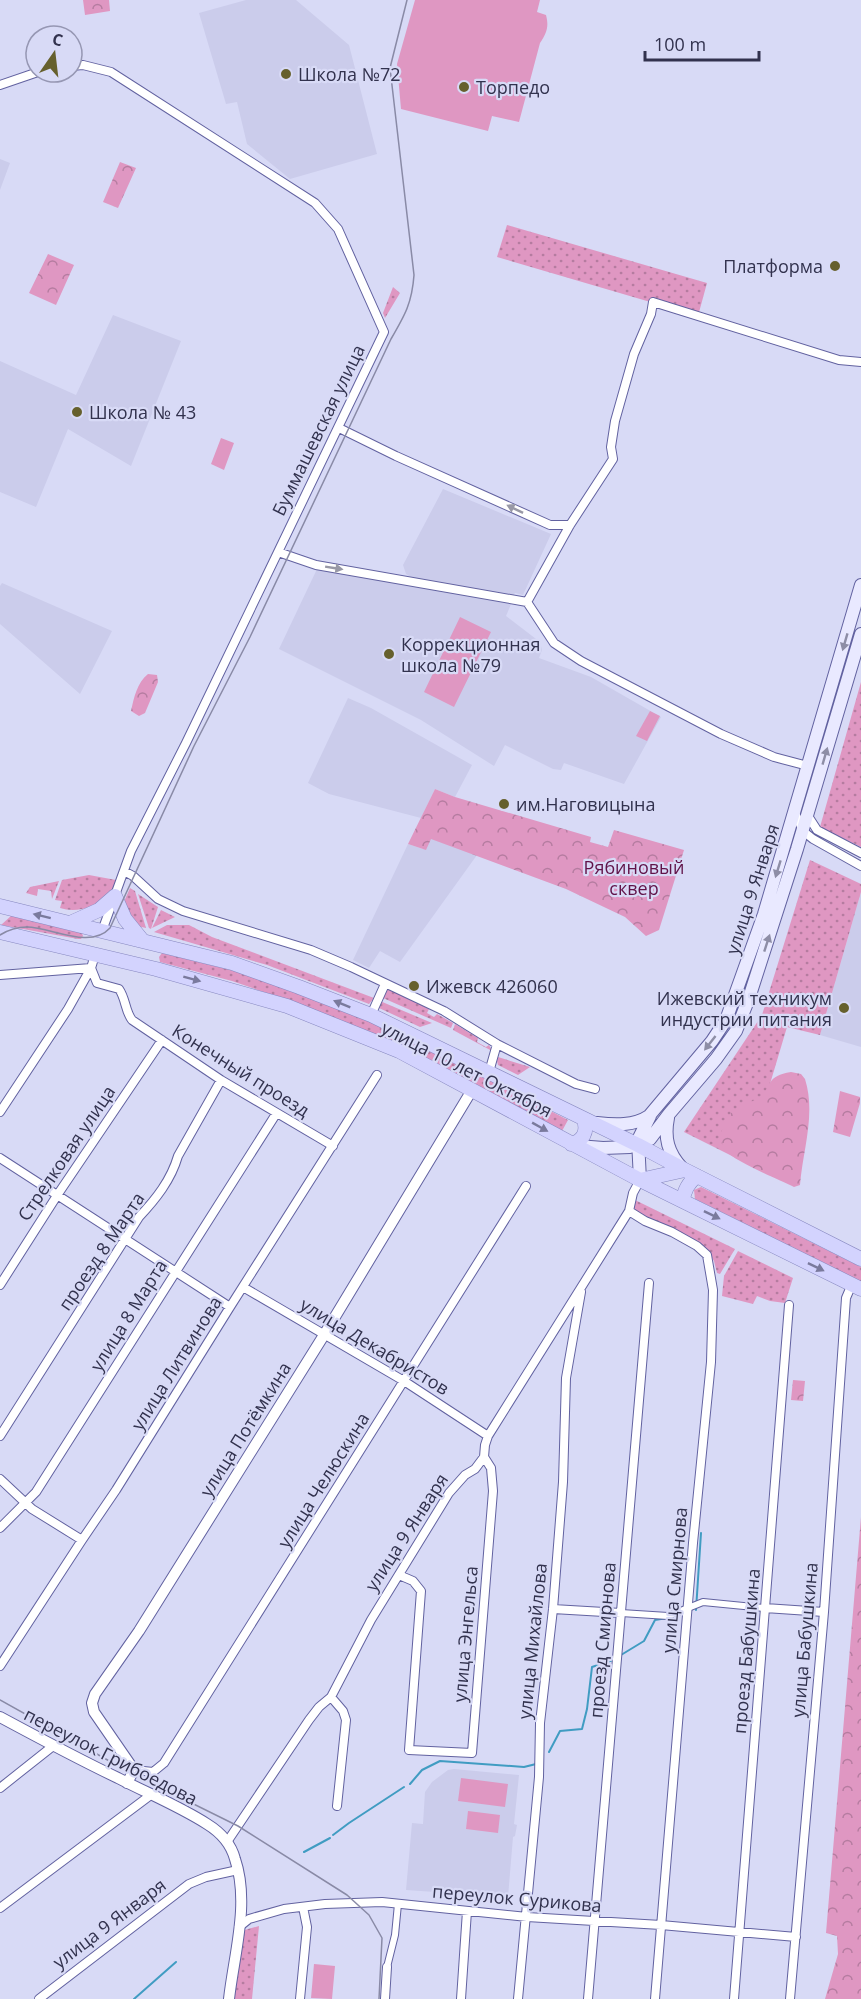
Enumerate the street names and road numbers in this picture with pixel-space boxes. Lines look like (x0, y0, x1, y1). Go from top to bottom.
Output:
street label: Буммашевская улица (266, 340, 370, 520)
street label: улица 9 Января (720, 821, 784, 957)
street label: улица 10 лет Октября (377, 1015, 557, 1123)
street label: Конечный проезд (168, 1018, 314, 1122)
street label: Стрелковая улица (12, 1081, 120, 1225)
street label: проезд 8 Марта (53, 1187, 149, 1315)
street label: улица 8 Марта (84, 1255, 172, 1375)
street label: улица Литвинова (125, 1292, 227, 1434)
street label: улица Декабристов (296, 1292, 454, 1400)
street label: улица Потёмкина (194, 1357, 296, 1501)
street label: улица Челюскина (272, 1408, 374, 1552)
street label: улица 9 Января (359, 1469, 453, 1595)
street label: улица Смирнова (656, 1506, 692, 1654)
street label: проезд Смирнова (583, 1561, 621, 1719)
street label: улица Бабушкина (785, 1561, 823, 1719)
street label: улица Михайлова (512, 1562, 552, 1720)
street label: улица Энгельса (447, 1565, 483, 1703)
street label: проезд Бабушкина (727, 1567, 765, 1735)
street label: переулок Грибоедова (20, 1702, 202, 1810)
street label: улица 9 Января (48, 1873, 170, 1973)
street label: переулок Сурикова (431, 1879, 603, 1917)

